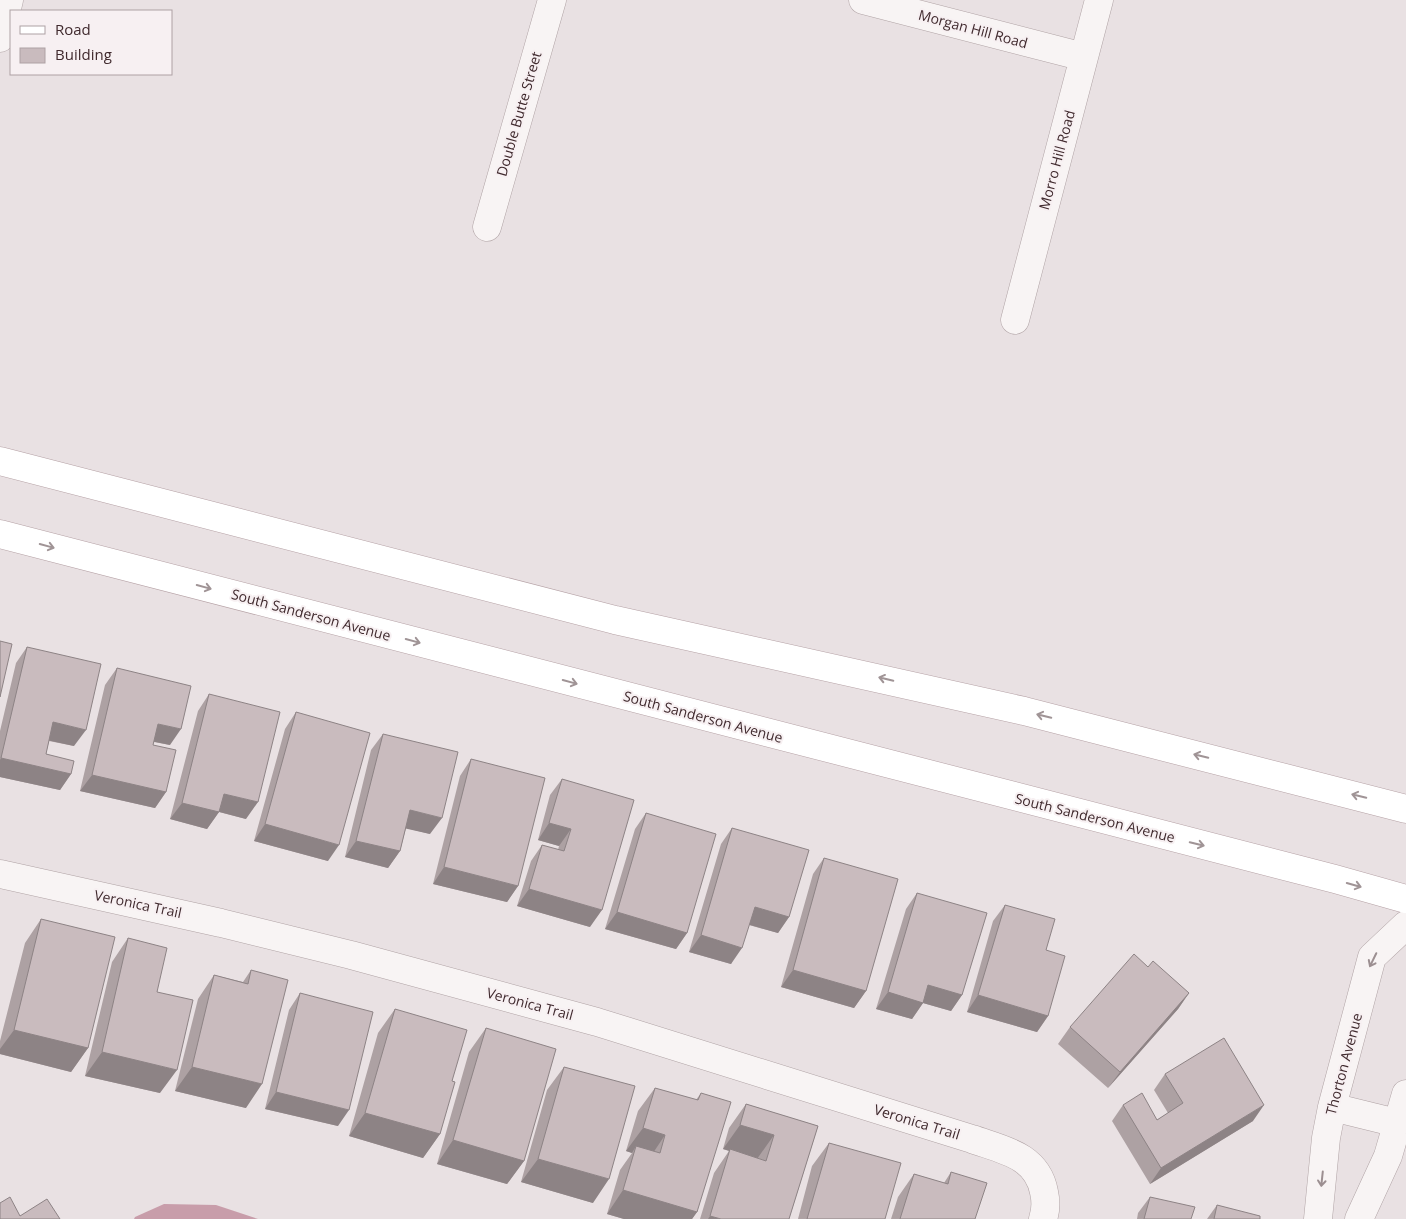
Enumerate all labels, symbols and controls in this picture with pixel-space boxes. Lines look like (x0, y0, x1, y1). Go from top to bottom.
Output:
street label: Morgan Hill Road (916, 5, 1030, 52)
legend (10, 10, 172, 75)
text: Road (55, 19, 91, 39)
text: Building (55, 44, 112, 64)
street label: Double Butte Street (492, 49, 545, 178)
street label: Morro Hill Road (1034, 108, 1079, 212)
one-way arrow (39, 542, 55, 551)
one-way arrow (196, 583, 212, 592)
street label: South Sanderson Avenue (229, 584, 393, 645)
one-way arrow (404, 637, 420, 646)
one-way arrow (878, 674, 894, 683)
one-way arrow (561, 678, 577, 687)
street label: South Sanderson Avenue (621, 686, 785, 747)
one-way arrow (1036, 711, 1052, 720)
one-way arrow (1194, 751, 1210, 760)
street label: South Sanderson Avenue (1013, 788, 1177, 847)
one-way arrow (1351, 791, 1367, 800)
one-way arrow (1188, 840, 1204, 849)
one-way arrow (1346, 880, 1362, 890)
street label: Veronica Trail (93, 885, 184, 922)
one-way arrow (1368, 953, 1378, 968)
street label: Veronica Trail (485, 983, 576, 1024)
street label: Thorton Avenue (1321, 1011, 1366, 1117)
street label: Veronica Trail (872, 1099, 962, 1144)
one-way arrow (1317, 1170, 1327, 1186)

